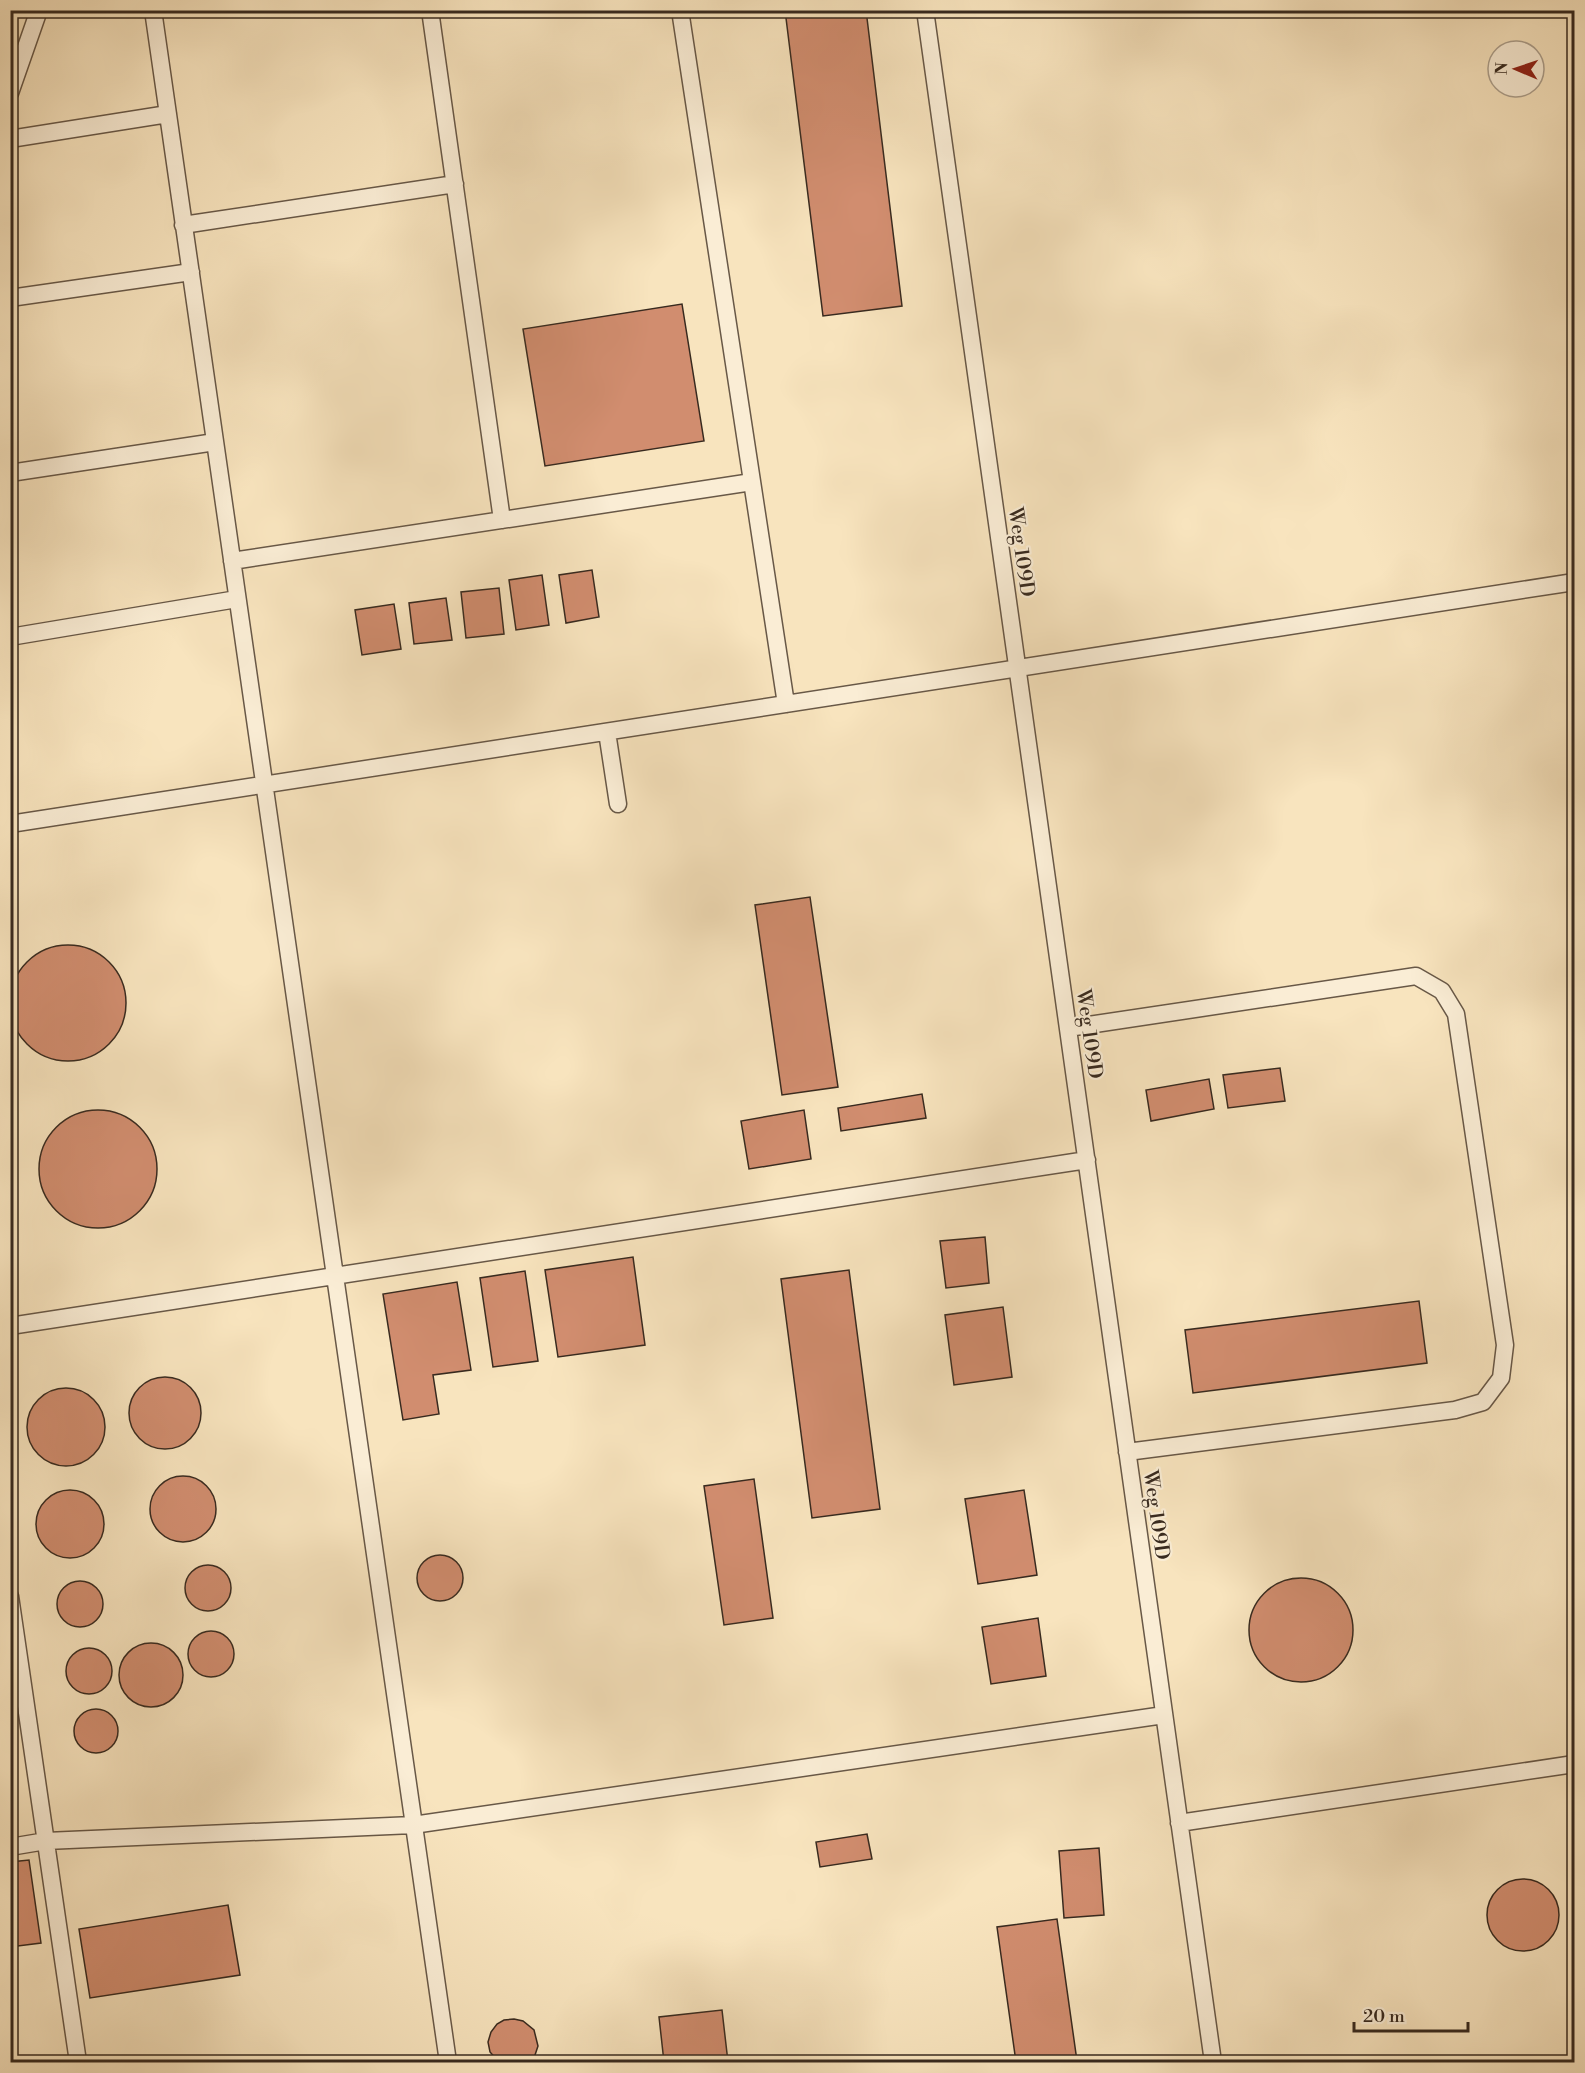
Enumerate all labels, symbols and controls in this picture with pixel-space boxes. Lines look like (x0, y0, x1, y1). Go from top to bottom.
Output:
north arrow (1486, 39, 1546, 99)
text: N (1492, 61, 1512, 75)
street label: Weg 109D (1002, 505, 1039, 599)
street label: Weg 109D (1070, 987, 1107, 1081)
street label: Weg 109D (1137, 1468, 1174, 1562)
scale bar (1354, 1995, 1468, 2033)
text: 20 m (1363, 2005, 1405, 2028)

